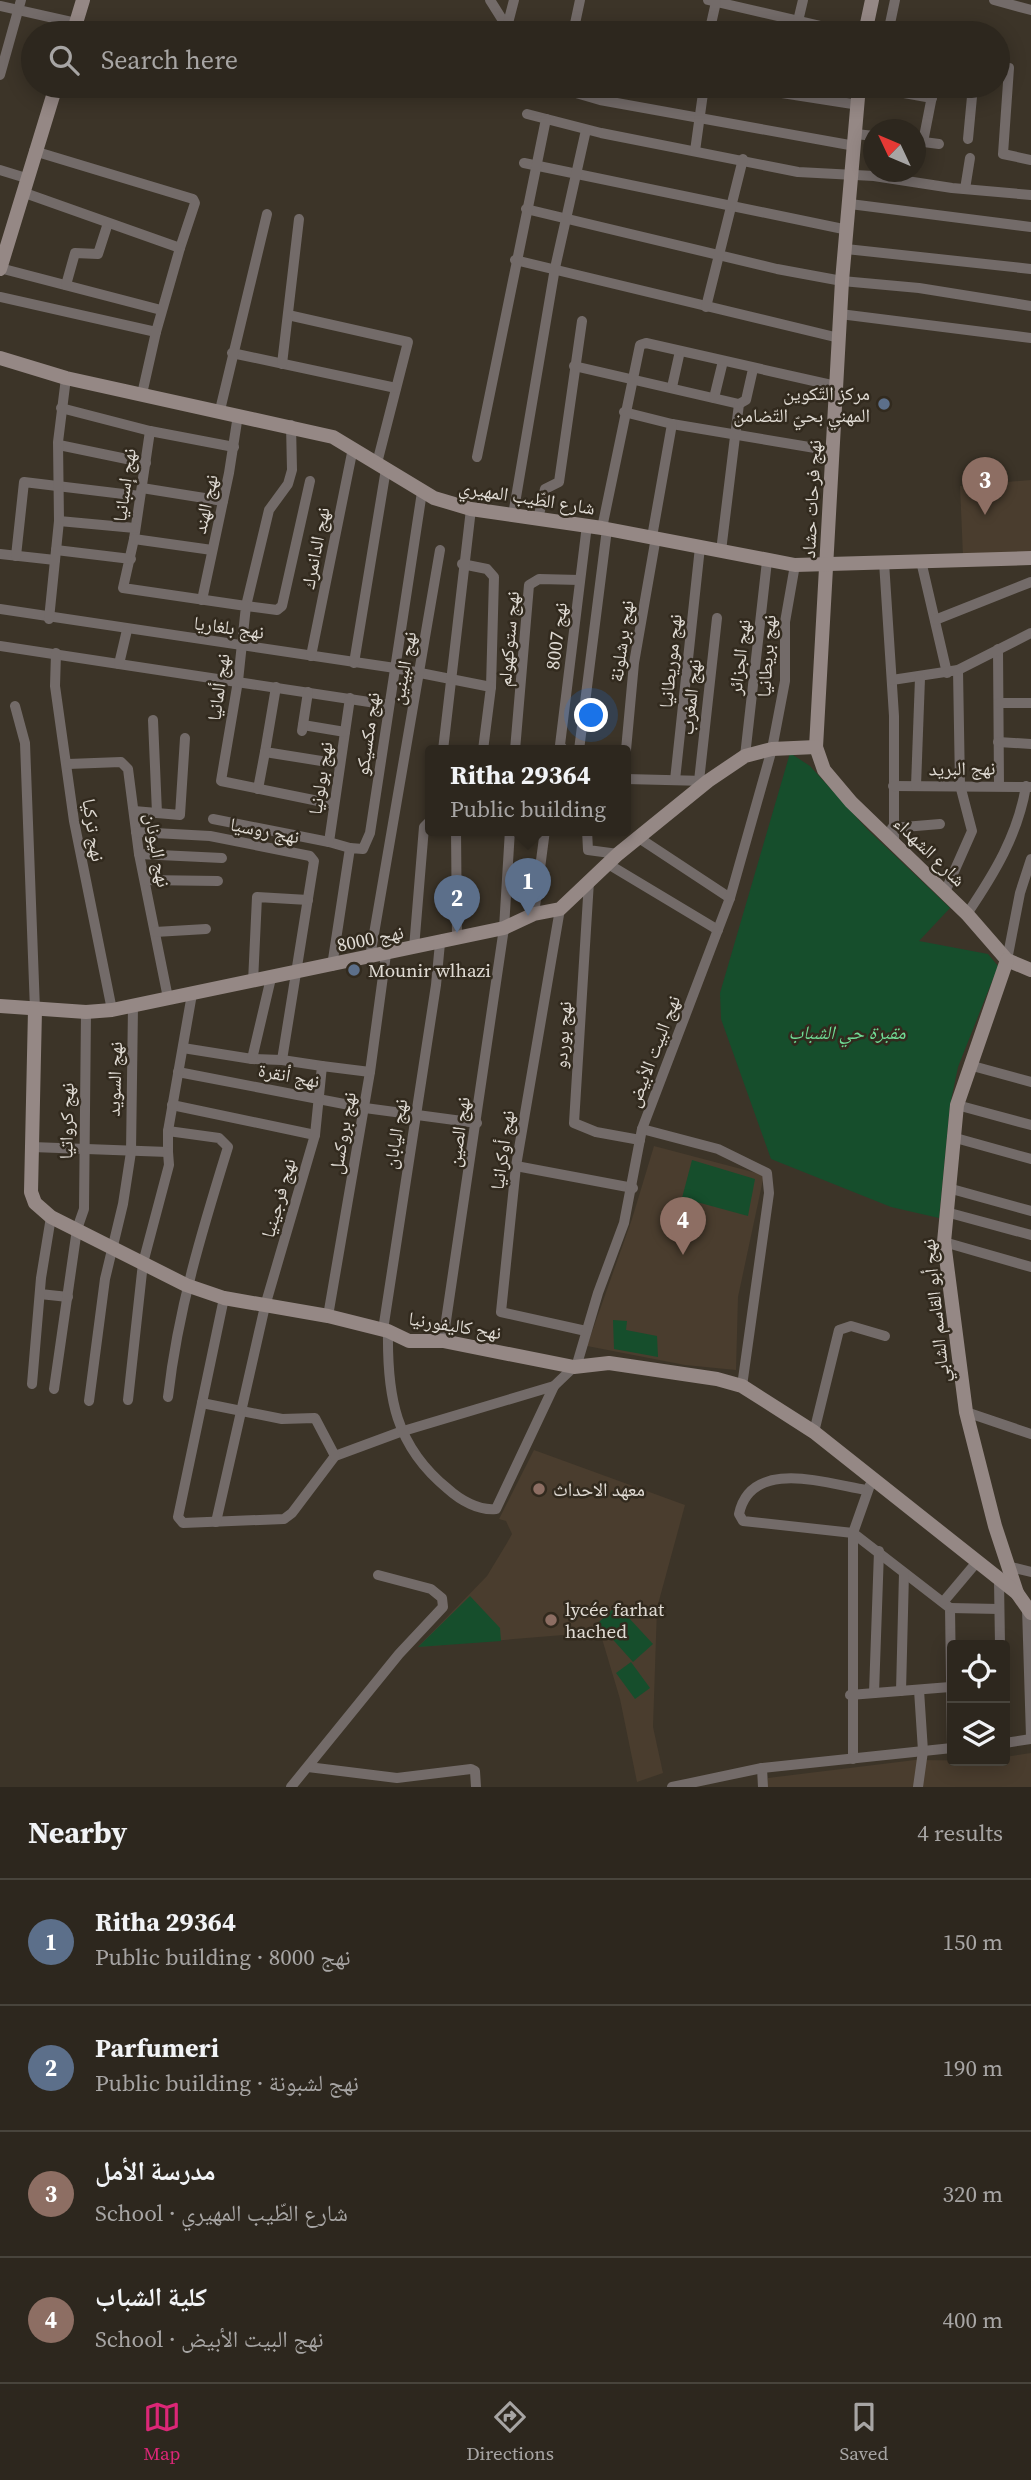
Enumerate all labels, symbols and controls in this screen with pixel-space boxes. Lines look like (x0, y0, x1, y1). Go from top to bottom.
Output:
search box (21, 21, 1010, 98)
icon: search (45, 41, 83, 79)
text: Search here (101, 42, 238, 78)
north arrow (863, 119, 926, 182)
place label: مركز التّكوين المهني بحيّ التّضامن (733, 380, 870, 431)
marker: مركز التّكوين المهني بحيّ التّضامن (876, 396, 892, 412)
street label: نهج فرحات حشاد (795, 439, 827, 559)
street label: نهج إسبانيا (106, 447, 143, 523)
pin: 3 (962, 457, 1008, 515)
street label: نهج الهند (186, 472, 224, 536)
street label: شارع الطّيب المهيري (457, 473, 597, 523)
street label: نهج الدانمرك (294, 505, 336, 591)
street label: نهج ستوكهولم (491, 590, 525, 688)
street label: نهج برشلونة (602, 598, 640, 684)
street label: نهج 8007 (539, 601, 573, 671)
street label: نهج بلغاريا (192, 609, 266, 645)
street label: نهج موريطانيا (652, 613, 688, 709)
street label: نهج بريطانيا (750, 614, 782, 698)
street label: نهج الجزائر (721, 618, 757, 697)
street label: نهج البينين (384, 629, 422, 707)
street label: نهج ألمانيا (200, 652, 236, 722)
street label: نهج المغرب (673, 658, 707, 736)
street label: نهج مكسيكو (348, 691, 386, 777)
your location (574, 698, 608, 732)
street label: نهج بولونيا (301, 740, 339, 816)
popup (425, 745, 631, 836)
street label: نهج البريد (928, 754, 996, 782)
text: Ritha 29364 (450, 757, 591, 793)
text: Public building (450, 793, 606, 825)
street label: نهج تركيا (76, 797, 112, 863)
street label: شارع الشهداء (888, 810, 972, 892)
street label: نهج اليونان (139, 811, 177, 889)
street label: نهج روسيا (228, 811, 302, 849)
pin: 1 (505, 858, 551, 916)
pin: 2 (434, 875, 480, 933)
street label: نهج 8000 (334, 918, 406, 958)
place label: Mounir wlhazi (368, 957, 491, 983)
marker: Mounir wlhazi (346, 962, 362, 978)
street label: نهج البيت الأبيض (620, 991, 686, 1111)
street label: نهج بوردو (547, 1000, 577, 1070)
park label: مقبرة حي الشباب (788, 1019, 906, 1048)
street label: نهج السويد (100, 1041, 128, 1117)
street label: نهج أنقرة (256, 1056, 322, 1094)
street label: نهج كرواتيا (52, 1082, 80, 1160)
street label: نهج بروكسل (322, 1090, 362, 1176)
street label: نهج الصين (440, 1095, 476, 1169)
street label: نهج اليابان (377, 1097, 413, 1171)
street label: نهج أوكرانيا (484, 1109, 520, 1191)
street label: نهج فرجينيا (254, 1155, 302, 1241)
pin: 4 (660, 1197, 706, 1255)
street label: نهج أبو القاسم الشابي (915, 1237, 958, 1384)
street label: نهح كاليفورنيا (407, 1305, 503, 1345)
place label: معهد الاحداث (553, 1476, 645, 1502)
marker: معهد الاحداث (531, 1481, 547, 1497)
place label: lycée farhat hached (565, 1596, 665, 1644)
marker: lycée farhat hached (543, 1612, 559, 1628)
map controls (947, 1640, 1010, 1766)
button: locate (947, 1640, 1010, 1703)
button: layers (947, 1703, 1010, 1766)
text: Nearby (28, 1812, 127, 1853)
text: 4 results (917, 1817, 1003, 1849)
text: Ritha 29364 (95, 1904, 236, 1940)
text: 1 (45, 1926, 57, 1958)
text: 150 m (942, 1926, 1003, 1958)
text: Public building · نهج 8000 (95, 1941, 351, 1973)
text: Parfumeri (95, 2030, 219, 2066)
text: 2 (45, 2052, 57, 2084)
text: 190 m (942, 2052, 1003, 2084)
text: Public building · نهج لشبونة (95, 2067, 359, 2099)
text: مدرسة الأمل (95, 2153, 216, 2189)
text: 3 (45, 2178, 57, 2210)
text: 320 m (942, 2178, 1003, 2210)
text: School · شارع الطّيب المهيري (95, 2197, 348, 2229)
text: كلية الشباب (95, 2279, 207, 2315)
text: 4 (45, 2304, 57, 2336)
text: 400 m (942, 2304, 1003, 2336)
text: School · نهج البيت الأبيض (95, 2323, 324, 2355)
tab: Map (143, 2398, 181, 2466)
tab: Directions (466, 2398, 554, 2466)
tab: Saved (840, 2398, 888, 2466)

